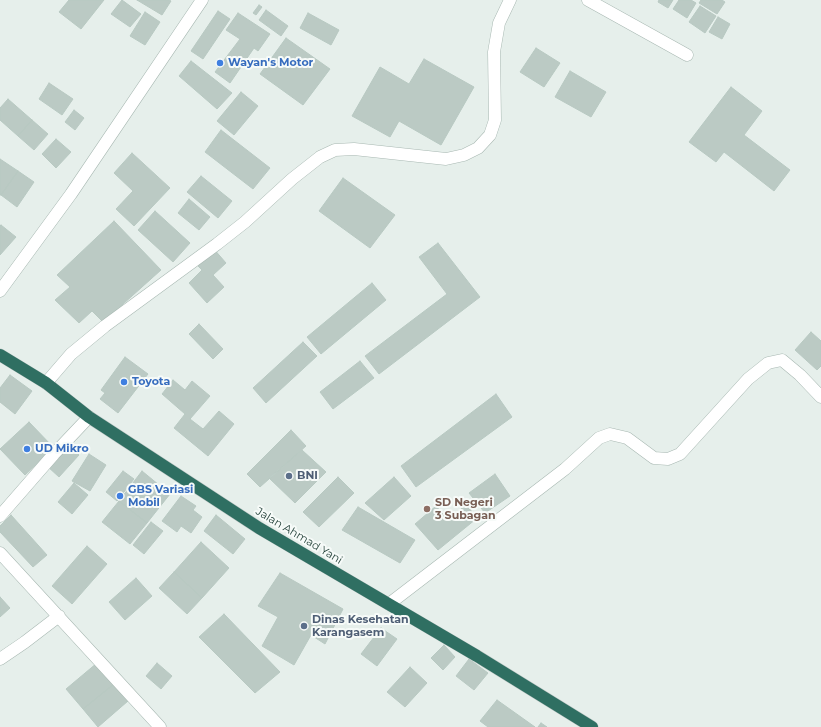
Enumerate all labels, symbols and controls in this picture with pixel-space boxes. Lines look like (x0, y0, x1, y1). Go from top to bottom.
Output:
place label: Wayan's Motor (228, 56, 313, 70)
marker: Wayan's Motor (215, 58, 225, 68)
place label: Toyota (132, 375, 170, 389)
marker: Toyota (119, 377, 129, 387)
place label: UD Mikro (35, 442, 89, 456)
marker: UD Mikro (22, 444, 32, 454)
place label: BNI (297, 469, 318, 483)
marker: BNI (284, 471, 294, 481)
place label: GBS Variasi Mobil (128, 483, 193, 509)
marker: GBS Variasi Mobil (115, 491, 125, 501)
place label: SD Negeri 3 Subagan (435, 496, 496, 522)
marker: SD Negeri 3 Subagan (422, 504, 432, 514)
street label: Jalan Ahmad Yani (253, 505, 345, 567)
place label: Dinas Kesehatan Karangasem (312, 613, 409, 639)
marker: Dinas Kesehatan Karangasem (299, 621, 309, 631)

